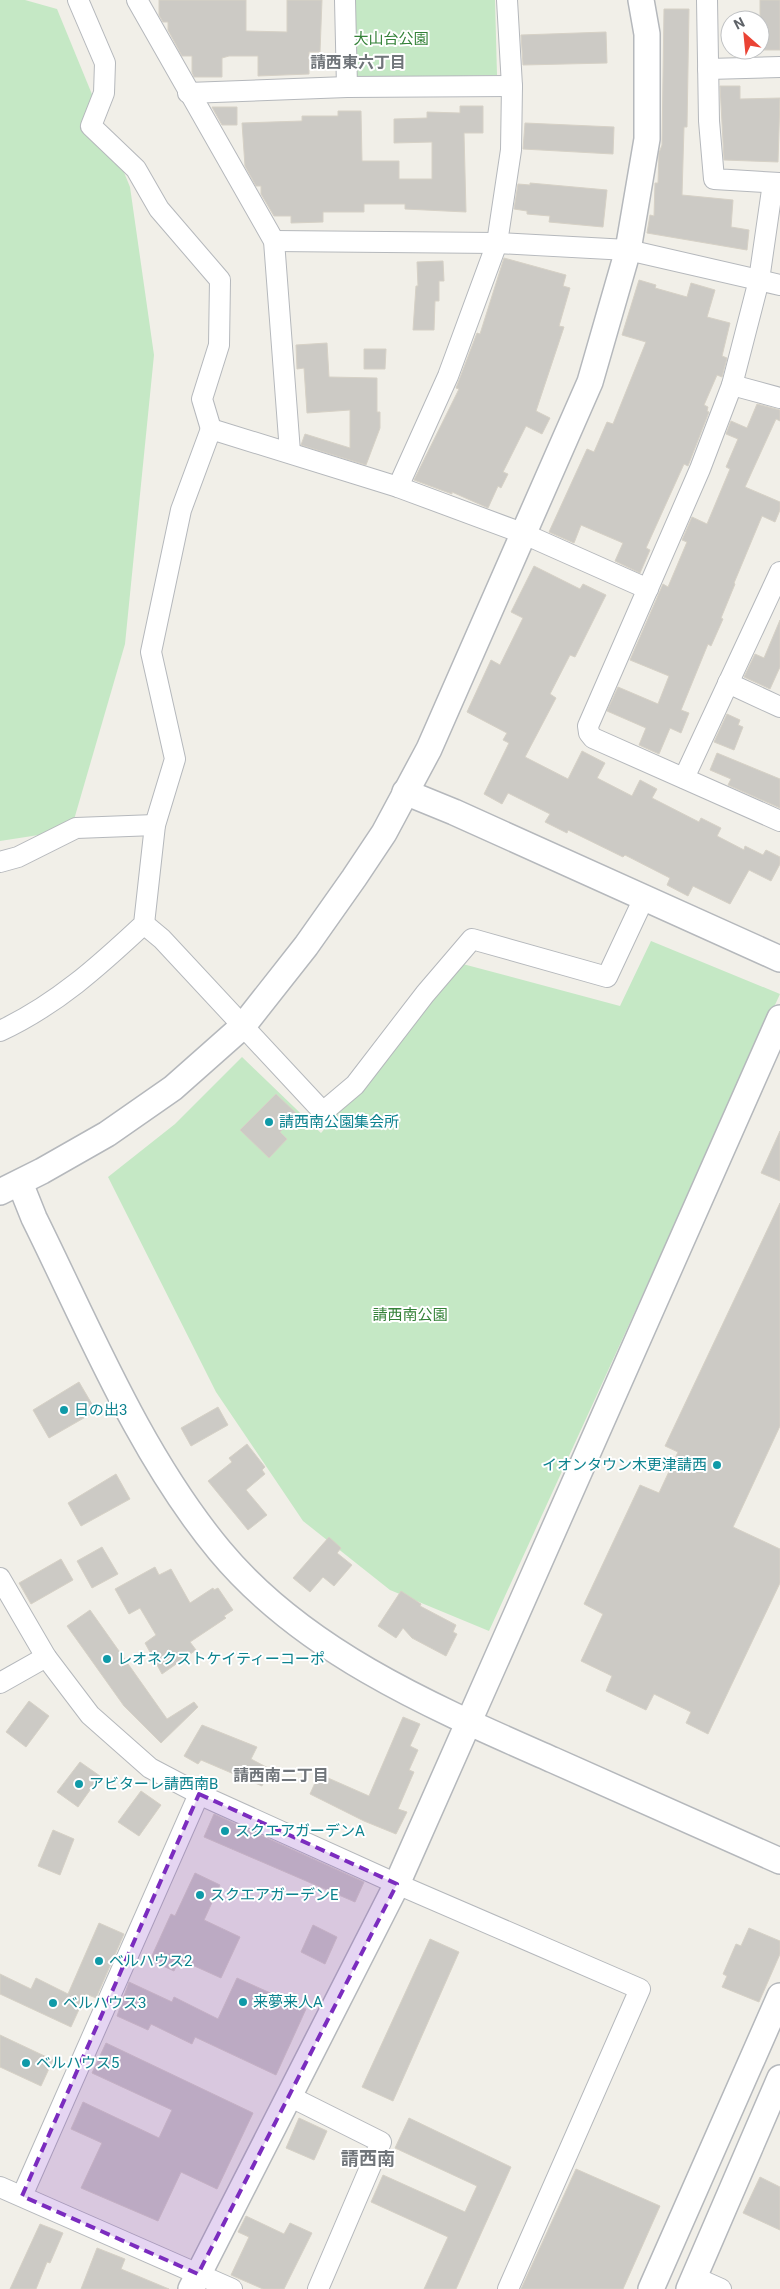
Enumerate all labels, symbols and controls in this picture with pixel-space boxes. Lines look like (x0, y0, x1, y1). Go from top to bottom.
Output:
north arrow (720, 10, 770, 60)
text: N (731, 14, 747, 33)
park label: 大山台公園 (353, 30, 429, 48)
district label: 請西東六丁目 (310, 53, 406, 72)
place label: 請西南公園集会所 (279, 1113, 399, 1131)
marker: 請西南公園集会所 (263, 1116, 275, 1128)
park label: 請西南公園 (372, 1306, 448, 1324)
place label: 日の出3 (74, 1401, 127, 1419)
marker: 日の出3 (58, 1404, 70, 1416)
place label: イオンタウン木更津請西 (542, 1456, 707, 1474)
marker: イオンタウン木更津請西 (711, 1459, 723, 1471)
place label: レオネクストケイティーコーポ (117, 1650, 325, 1668)
marker: レオネクストケイティーコーポ (101, 1653, 113, 1665)
district label: 請西南二丁目 (233, 1766, 329, 1785)
place label: アビターレ請西南B (89, 1775, 218, 1793)
marker: アビターレ請西南B (73, 1778, 85, 1790)
place label: スクエアガーデンA (235, 1822, 365, 1840)
marker: スクエアガーデンA (219, 1825, 231, 1837)
place label: スクエアガーデンE (210, 1886, 339, 1904)
marker: スクエアガーデンE (194, 1889, 206, 1901)
place label: ベルハウス2 (109, 1952, 192, 1970)
marker: ベルハウス2 (93, 1955, 105, 1967)
place label: 来夢来人A (253, 1993, 323, 2011)
place label: ベルハウス3 (63, 1994, 146, 2012)
marker: 来夢来人A (237, 1996, 249, 2008)
marker: ベルハウス3 (47, 1997, 59, 2009)
place label: ベルハウス5 (36, 2054, 119, 2072)
marker: ベルハウス5 (20, 2057, 32, 2069)
district label: 請西南 (341, 2148, 395, 2169)

